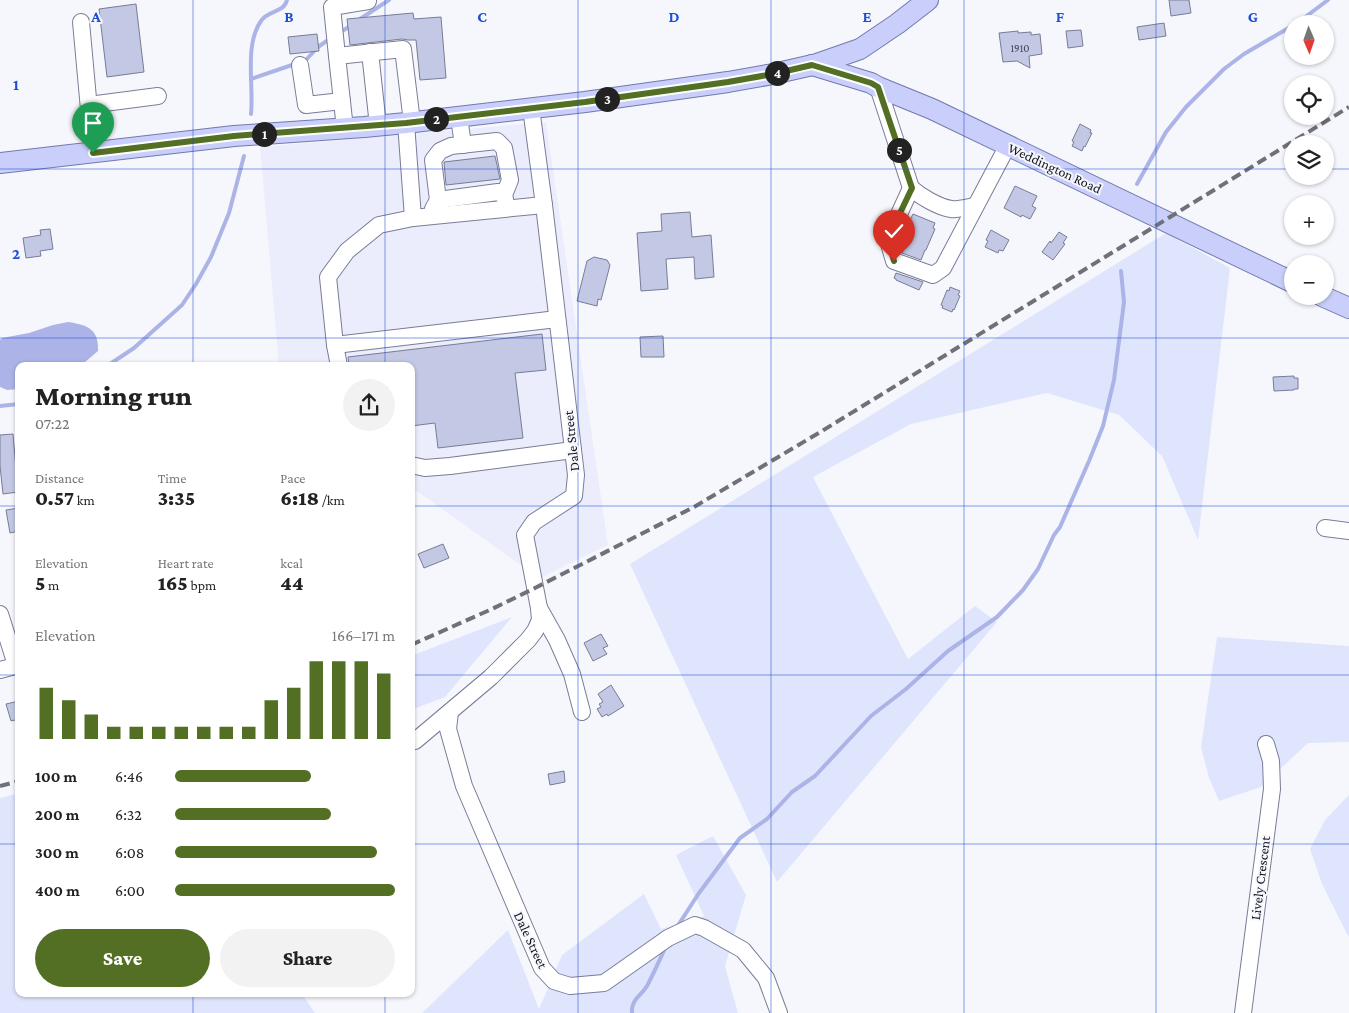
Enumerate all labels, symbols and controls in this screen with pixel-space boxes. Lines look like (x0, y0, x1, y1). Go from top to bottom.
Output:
text: A (90, 8, 101, 25)
text: B (284, 8, 294, 25)
text: C (477, 8, 487, 25)
text: D (668, 8, 680, 25)
text: E (862, 8, 872, 25)
text: F (1056, 8, 1065, 25)
text: G (1248, 8, 1258, 25)
north arrow (1284, 15, 1334, 65)
map controls (1284, 15, 1334, 305)
house number: 1910 (1010, 42, 1030, 54)
pin: 4 (764, 60, 790, 86)
text: 4 (774, 65, 781, 81)
button: locate (1284, 75, 1334, 125)
text: 1 (13, 76, 19, 93)
pin: 3 (594, 86, 620, 112)
text: 3 (604, 91, 611, 107)
pin (72, 102, 114, 153)
pin: 2 (424, 106, 448, 132)
icon: arrive (79, 109, 107, 137)
text: 2 (433, 111, 440, 127)
pin: 1 (252, 122, 276, 146)
text: 1 (262, 126, 267, 142)
button: layers (1284, 135, 1334, 185)
pin: 5 (886, 138, 912, 162)
street label: Weddington Road (1006, 139, 1105, 197)
text: 5 (896, 142, 903, 158)
button: + (1284, 195, 1334, 245)
pin (873, 210, 915, 261)
icon: check (880, 217, 908, 245)
text: 2 (12, 245, 20, 262)
button: − (1284, 255, 1334, 305)
button: share (343, 379, 395, 431)
text: Morning run (35, 380, 192, 411)
street label: Dale Street (560, 409, 582, 472)
text: 07:22 (35, 415, 70, 432)
text: Distance (35, 470, 84, 486)
text: Time (158, 470, 186, 486)
text: Pace (280, 470, 306, 486)
text: 0.57 (35, 486, 74, 510)
text: 3:35 (158, 486, 195, 510)
text: 6:18 (280, 486, 319, 510)
text: km (74, 492, 95, 508)
text: /km (319, 492, 345, 508)
text: Elevation (35, 555, 88, 571)
text: Heart rate (158, 555, 214, 571)
text: kcal (280, 555, 303, 571)
text: 5 (35, 571, 45, 595)
text: 165 (158, 571, 188, 595)
text: 44 (280, 571, 303, 595)
text: m (45, 577, 59, 593)
text: bpm (188, 577, 216, 593)
text: Elevation (35, 627, 96, 644)
text: 166–171 m (332, 627, 395, 644)
text: 100 m (35, 768, 77, 785)
text: 6:46 (115, 768, 143, 785)
text: 200 m (35, 806, 79, 823)
text: 6:32 (115, 806, 142, 823)
street label: Lively Crescent (1247, 835, 1273, 921)
text: 300 m (35, 844, 79, 861)
text: 6:08 (115, 844, 144, 861)
text: 400 m (35, 882, 80, 899)
text: 6:00 (115, 882, 145, 899)
street label: Dale Street (511, 909, 551, 971)
button: Save (35, 929, 210, 987)
button: Share (220, 929, 395, 987)

